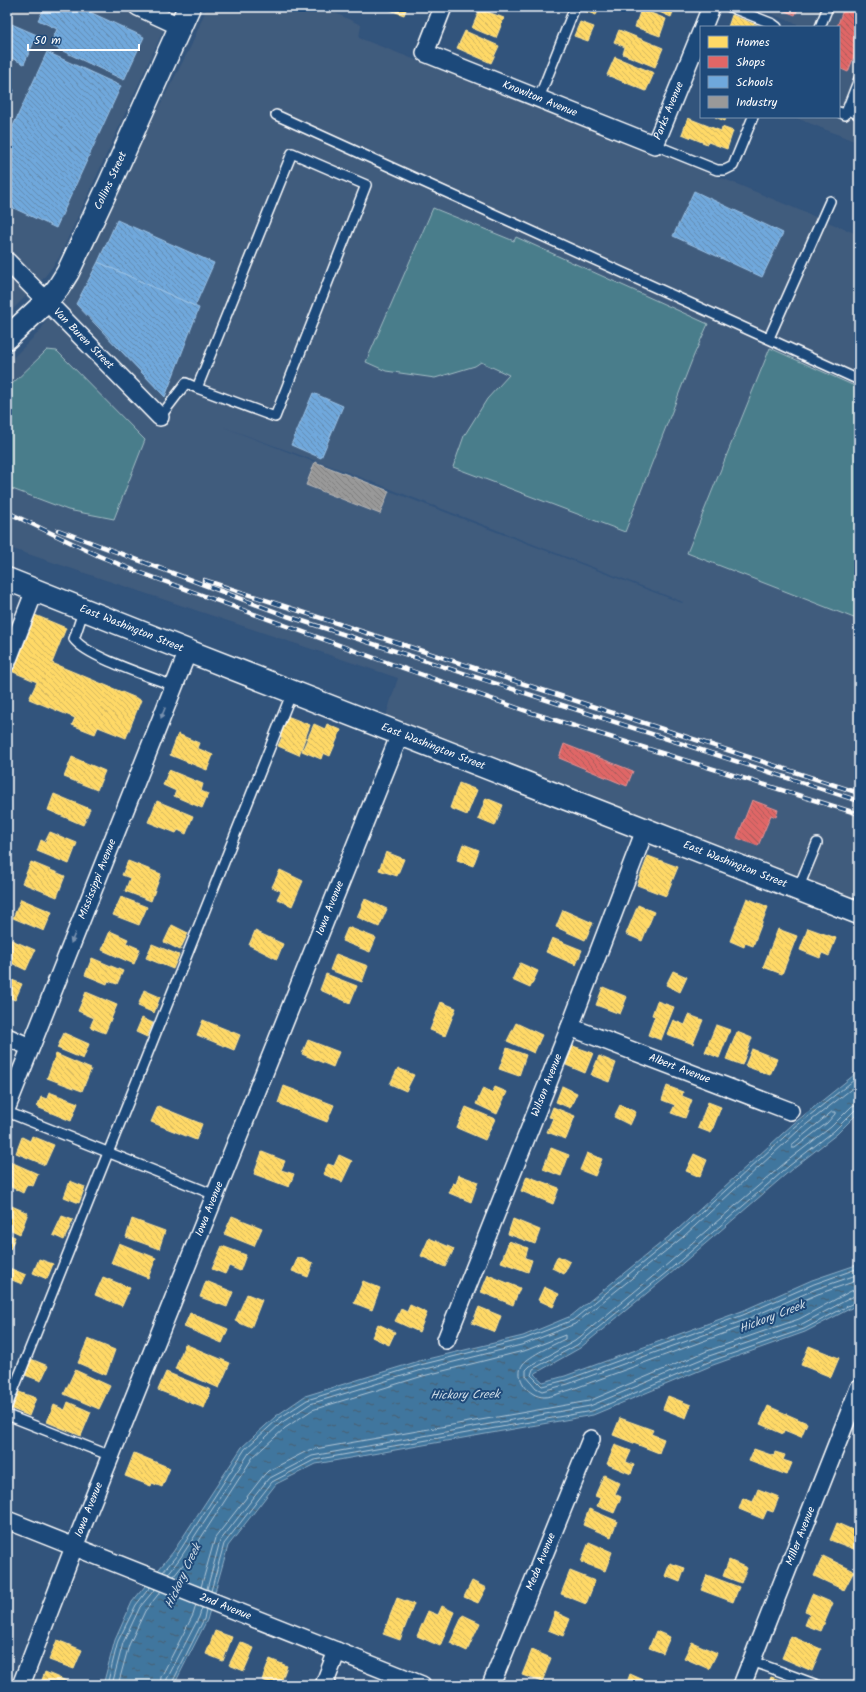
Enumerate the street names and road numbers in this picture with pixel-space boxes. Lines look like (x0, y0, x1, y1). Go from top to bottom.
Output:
street label: Knowlton Avenue (500, 76, 580, 122)
street label: Parks Avenue (649, 79, 689, 143)
street label: Collins Street (89, 148, 132, 213)
street label: Van Buren Street (49, 304, 118, 374)
street label: East Washington Street (77, 600, 187, 658)
street label: East Washington Street (378, 718, 489, 775)
street label: Mississippi Avenue (73, 836, 122, 922)
street label: East Washington Street (680, 836, 790, 893)
street label: Iowa Avenue (311, 878, 349, 938)
street label: Albert Avenue (646, 1049, 713, 1089)
street label: Wilson Avenue (526, 1051, 568, 1119)
street label: Iowa Avenue (190, 1179, 229, 1239)
street label: Iowa Avenue (70, 1479, 108, 1540)
street label: Miller Avenue (781, 1504, 820, 1568)
street label: Meda Avenue (521, 1530, 561, 1594)
street label: 2nd Avenue (197, 1588, 254, 1625)

